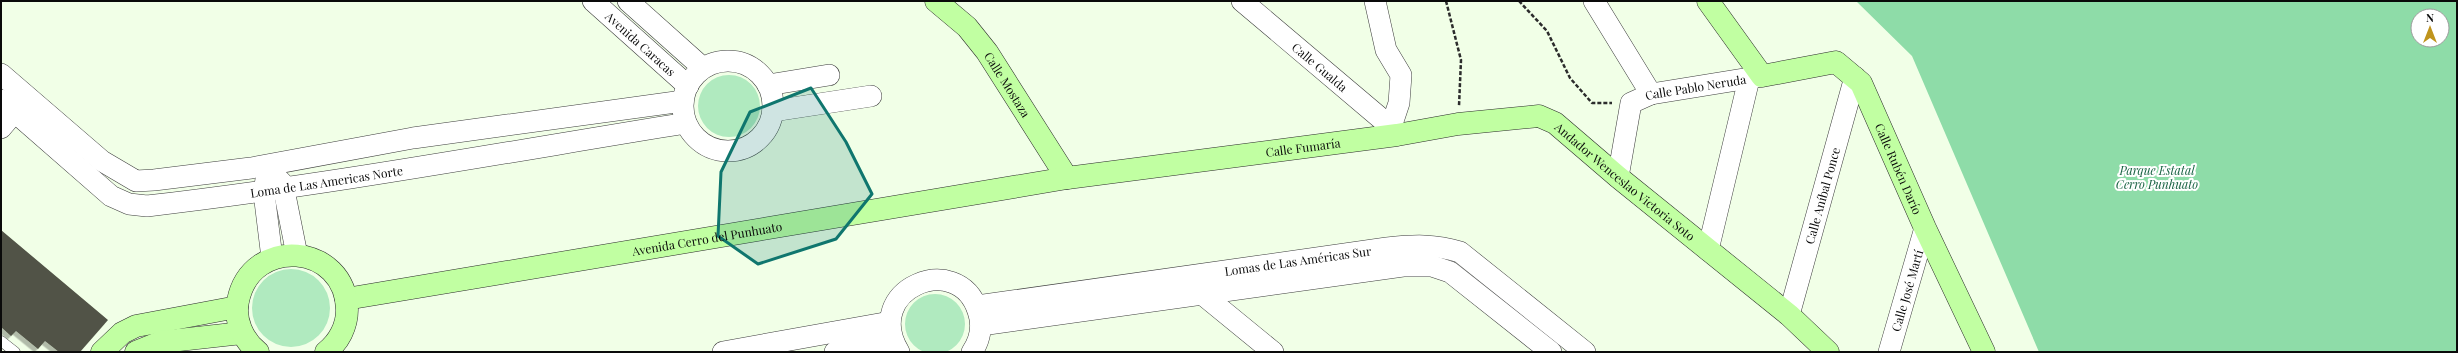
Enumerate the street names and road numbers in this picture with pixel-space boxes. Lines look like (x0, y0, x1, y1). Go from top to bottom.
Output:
street label: Avenida Caracas (602, 7, 679, 79)
street label: Calle Gualda (1289, 39, 1351, 95)
street label: Calle Mostaza (981, 49, 1034, 120)
street label: Calle Pablo Neruda (1642, 71, 1747, 104)
street label: Andador Wenceslao Victoria Soto (1551, 118, 1699, 244)
street label: Calle Rubén Darío (1872, 121, 1926, 217)
street label: Calle Fumaría (1265, 134, 1341, 160)
street label: Calle Aníbal Ponce (1801, 145, 1843, 246)
street label: Loma de Las Americas Norte (249, 162, 404, 201)
street label: Avenida Cerro del Punhuato (630, 218, 784, 259)
street label: Lomas de Las Américas Sur (1223, 242, 1373, 279)
street label: Calle José Martí (1887, 247, 1926, 333)

